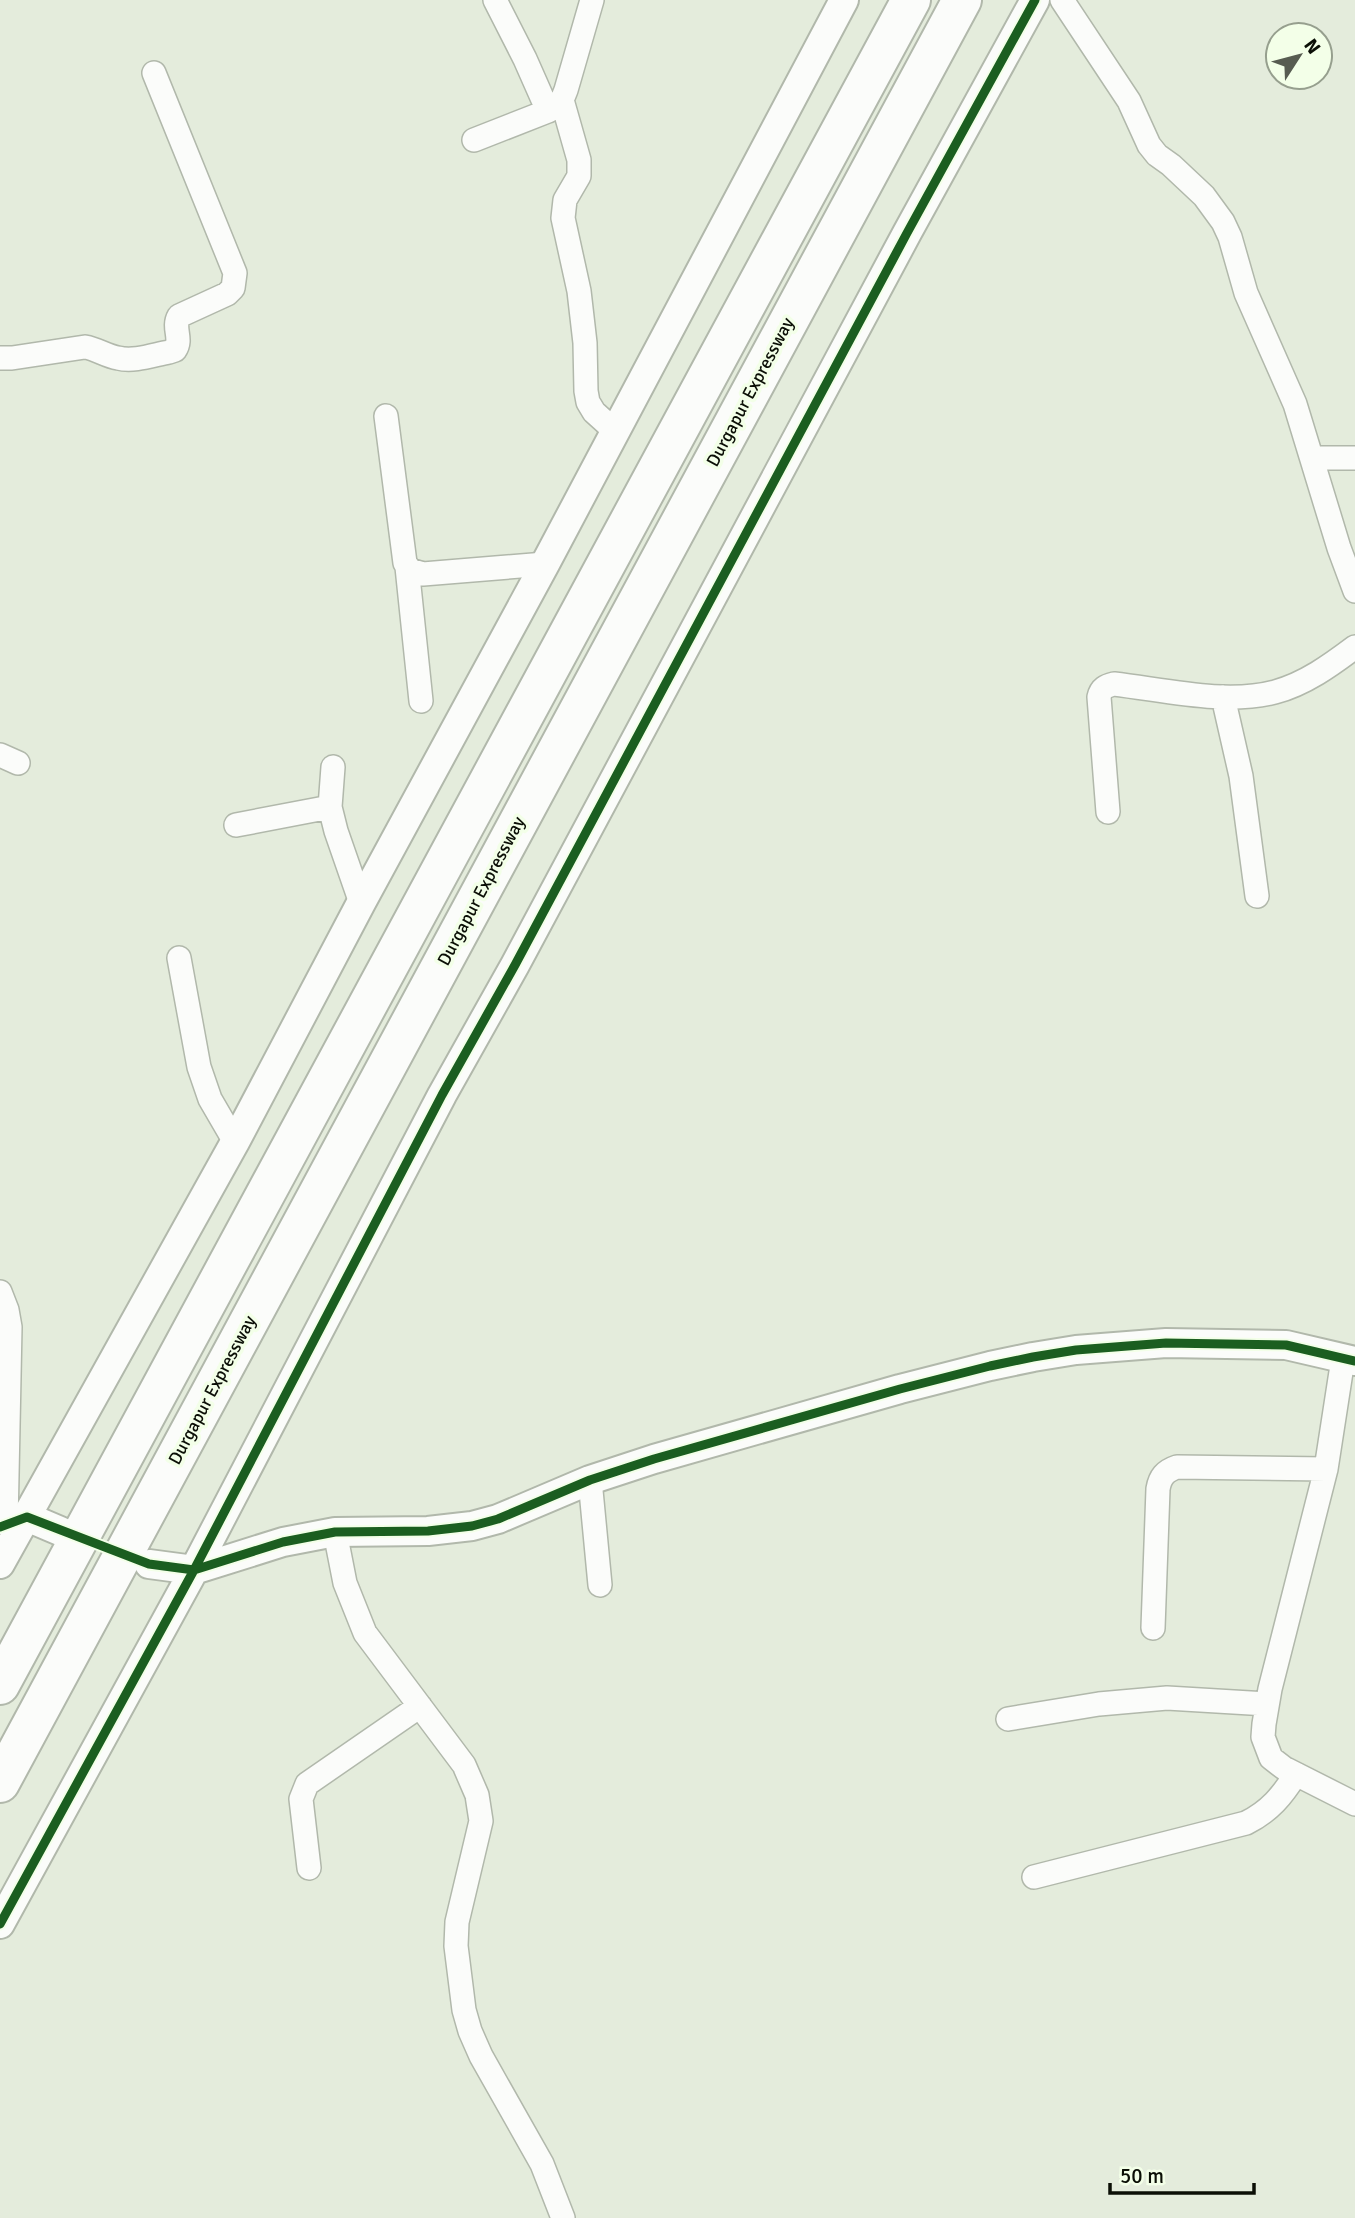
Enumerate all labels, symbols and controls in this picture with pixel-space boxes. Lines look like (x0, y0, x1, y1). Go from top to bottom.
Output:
north arrow (1264, 21, 1334, 91)
text: N (1298, 34, 1326, 59)
street label: Durgapur Expressway (701, 313, 799, 470)
street label: Durgapur Expressway (432, 812, 530, 969)
street label: Durgapur Expressway (163, 1311, 261, 1468)
scale bar (1110, 2152, 1254, 2196)
text: 50 m (1120, 2163, 1164, 2189)

